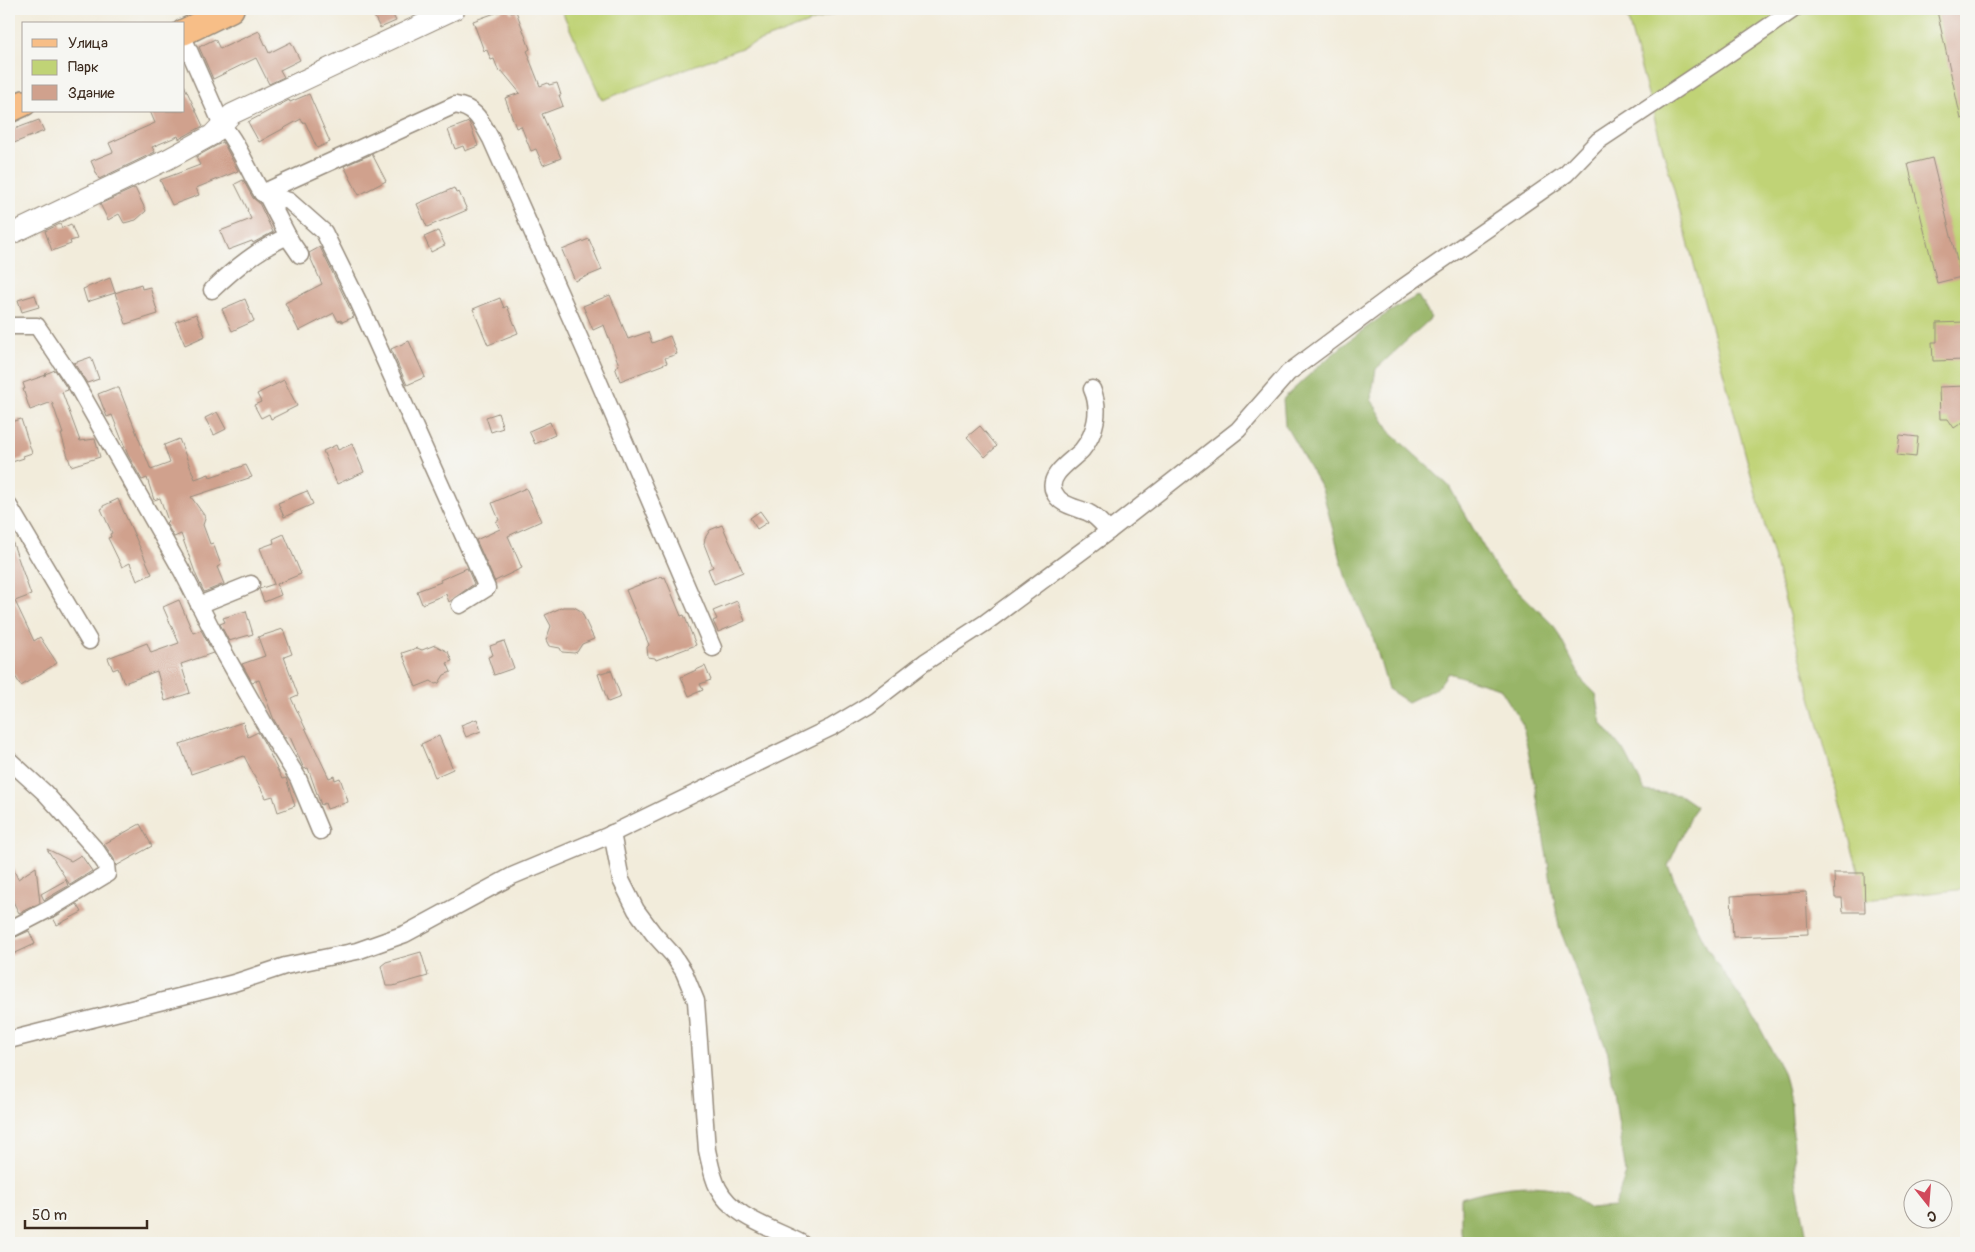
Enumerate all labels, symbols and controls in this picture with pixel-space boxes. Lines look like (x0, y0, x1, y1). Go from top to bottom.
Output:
legend (22, 22, 185, 112)
text: Улица (68, 34, 108, 53)
text: Парк (68, 58, 99, 77)
text: Здание (68, 84, 115, 103)
north arrow (1902, 1180, 1952, 1230)
scale bar (25, 1197, 148, 1229)
text: 50 m (32, 1206, 67, 1225)
text: С (1925, 1207, 1938, 1225)

